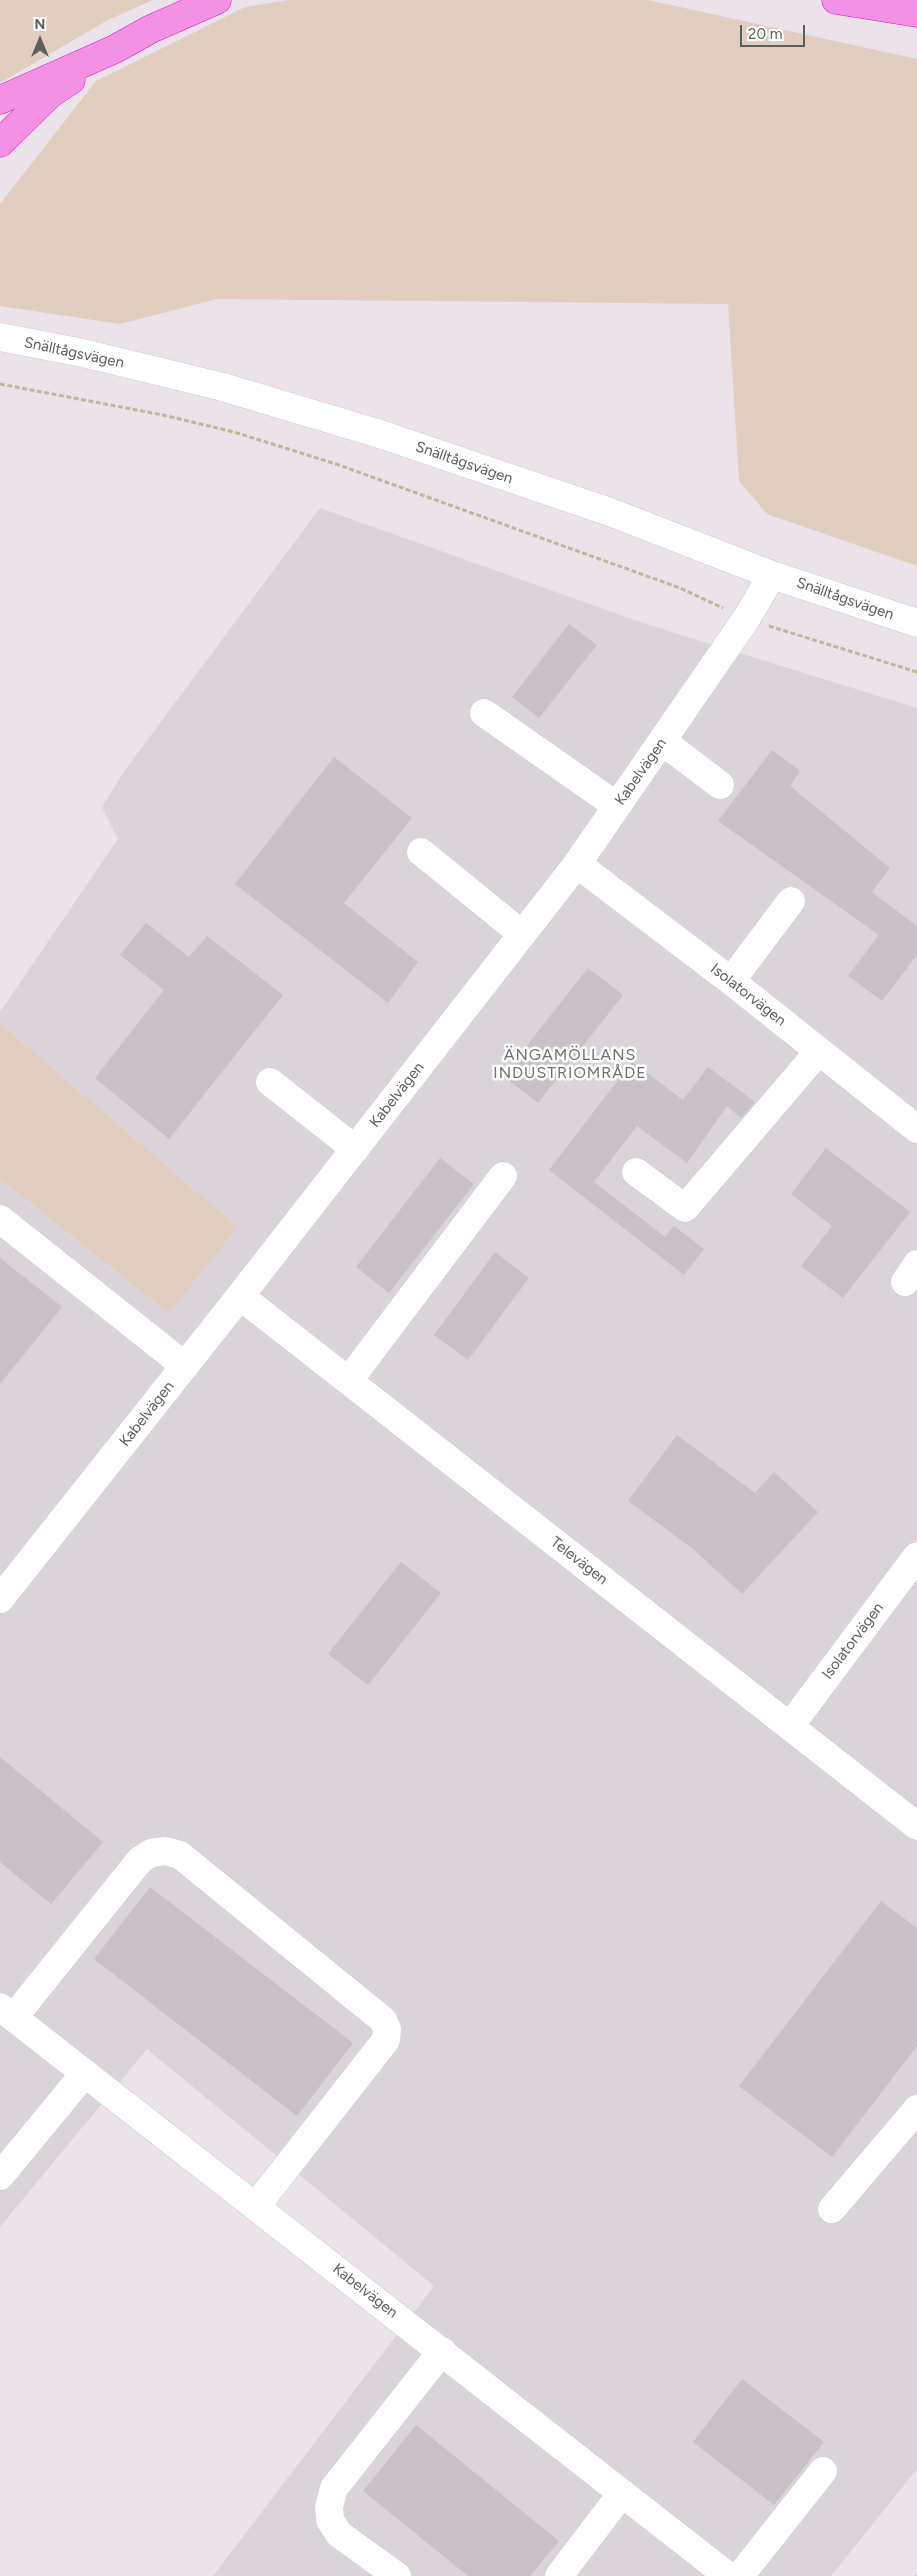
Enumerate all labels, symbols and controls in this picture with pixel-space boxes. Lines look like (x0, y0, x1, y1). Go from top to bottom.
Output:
north arrow (15, 15, 65, 65)
scale bar (742, 15, 807, 47)
text: N (35, 16, 45, 33)
text: 20 m (748, 25, 782, 43)
street label: Snälltågsvägen (22, 334, 126, 372)
street label: Snälltågsvägen (413, 438, 515, 488)
street label: Snälltågsvägen (794, 574, 896, 624)
street label: Kabelvägen (611, 735, 671, 809)
street label: Isolatorvägen (707, 960, 789, 1030)
district label: ÄNGAMÖLLANS INDUSTRIOMRÅDE (492, 1045, 648, 1083)
street label: Kabelvägen (366, 1059, 428, 1131)
street label: Kabelvägen (116, 1378, 178, 1450)
street label: Televägen (547, 1533, 611, 1589)
street label: Isolatorvägen (818, 1599, 888, 1683)
street label: Kabelvägen (329, 2260, 401, 2322)

